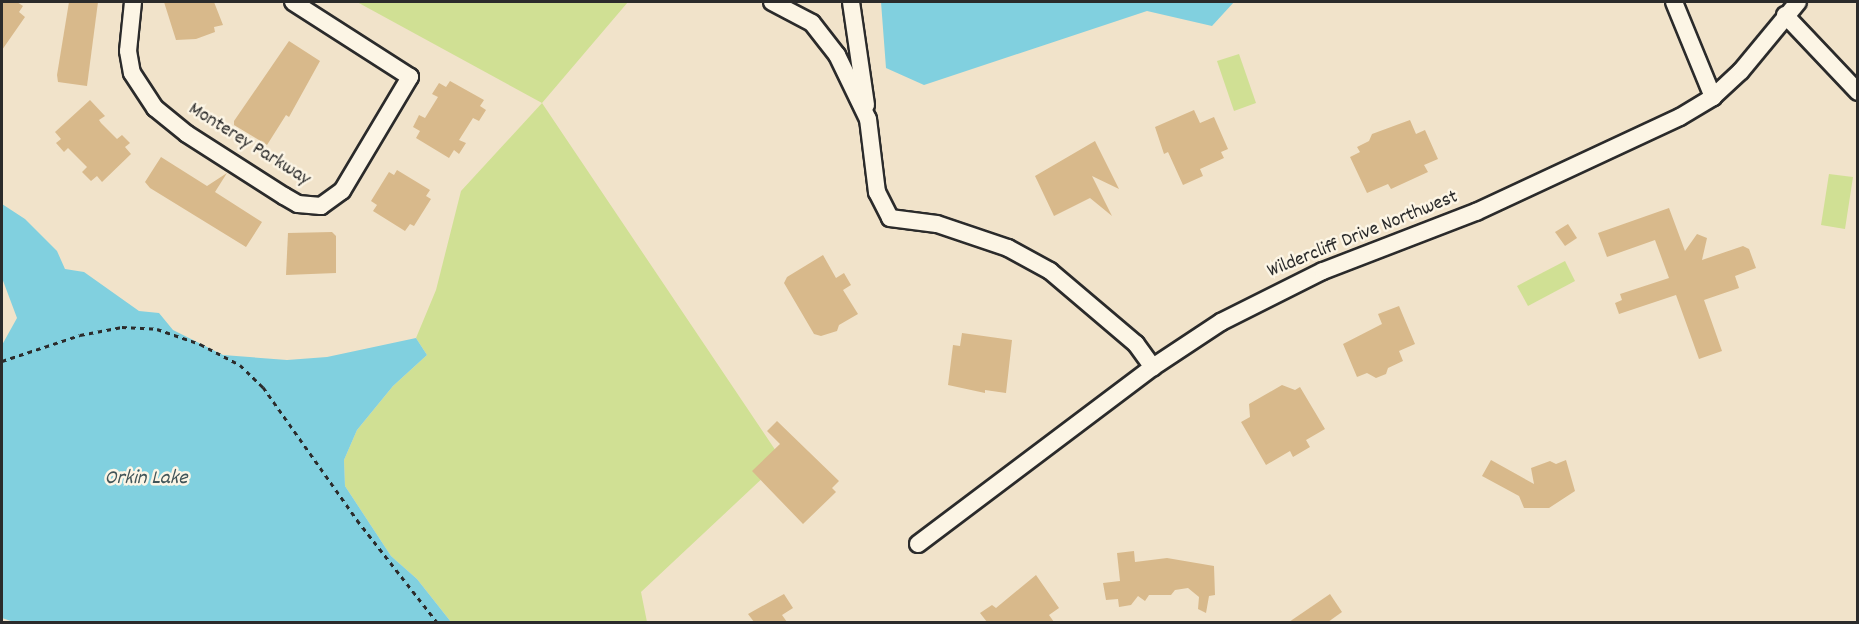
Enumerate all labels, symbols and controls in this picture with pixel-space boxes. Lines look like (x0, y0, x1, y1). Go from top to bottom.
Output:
street label: Monterey Parkway (184, 98, 314, 192)
street label: Wildercliff Drive Northwest (1264, 186, 1462, 284)
water label: Orkin Lake (104, 466, 188, 492)

